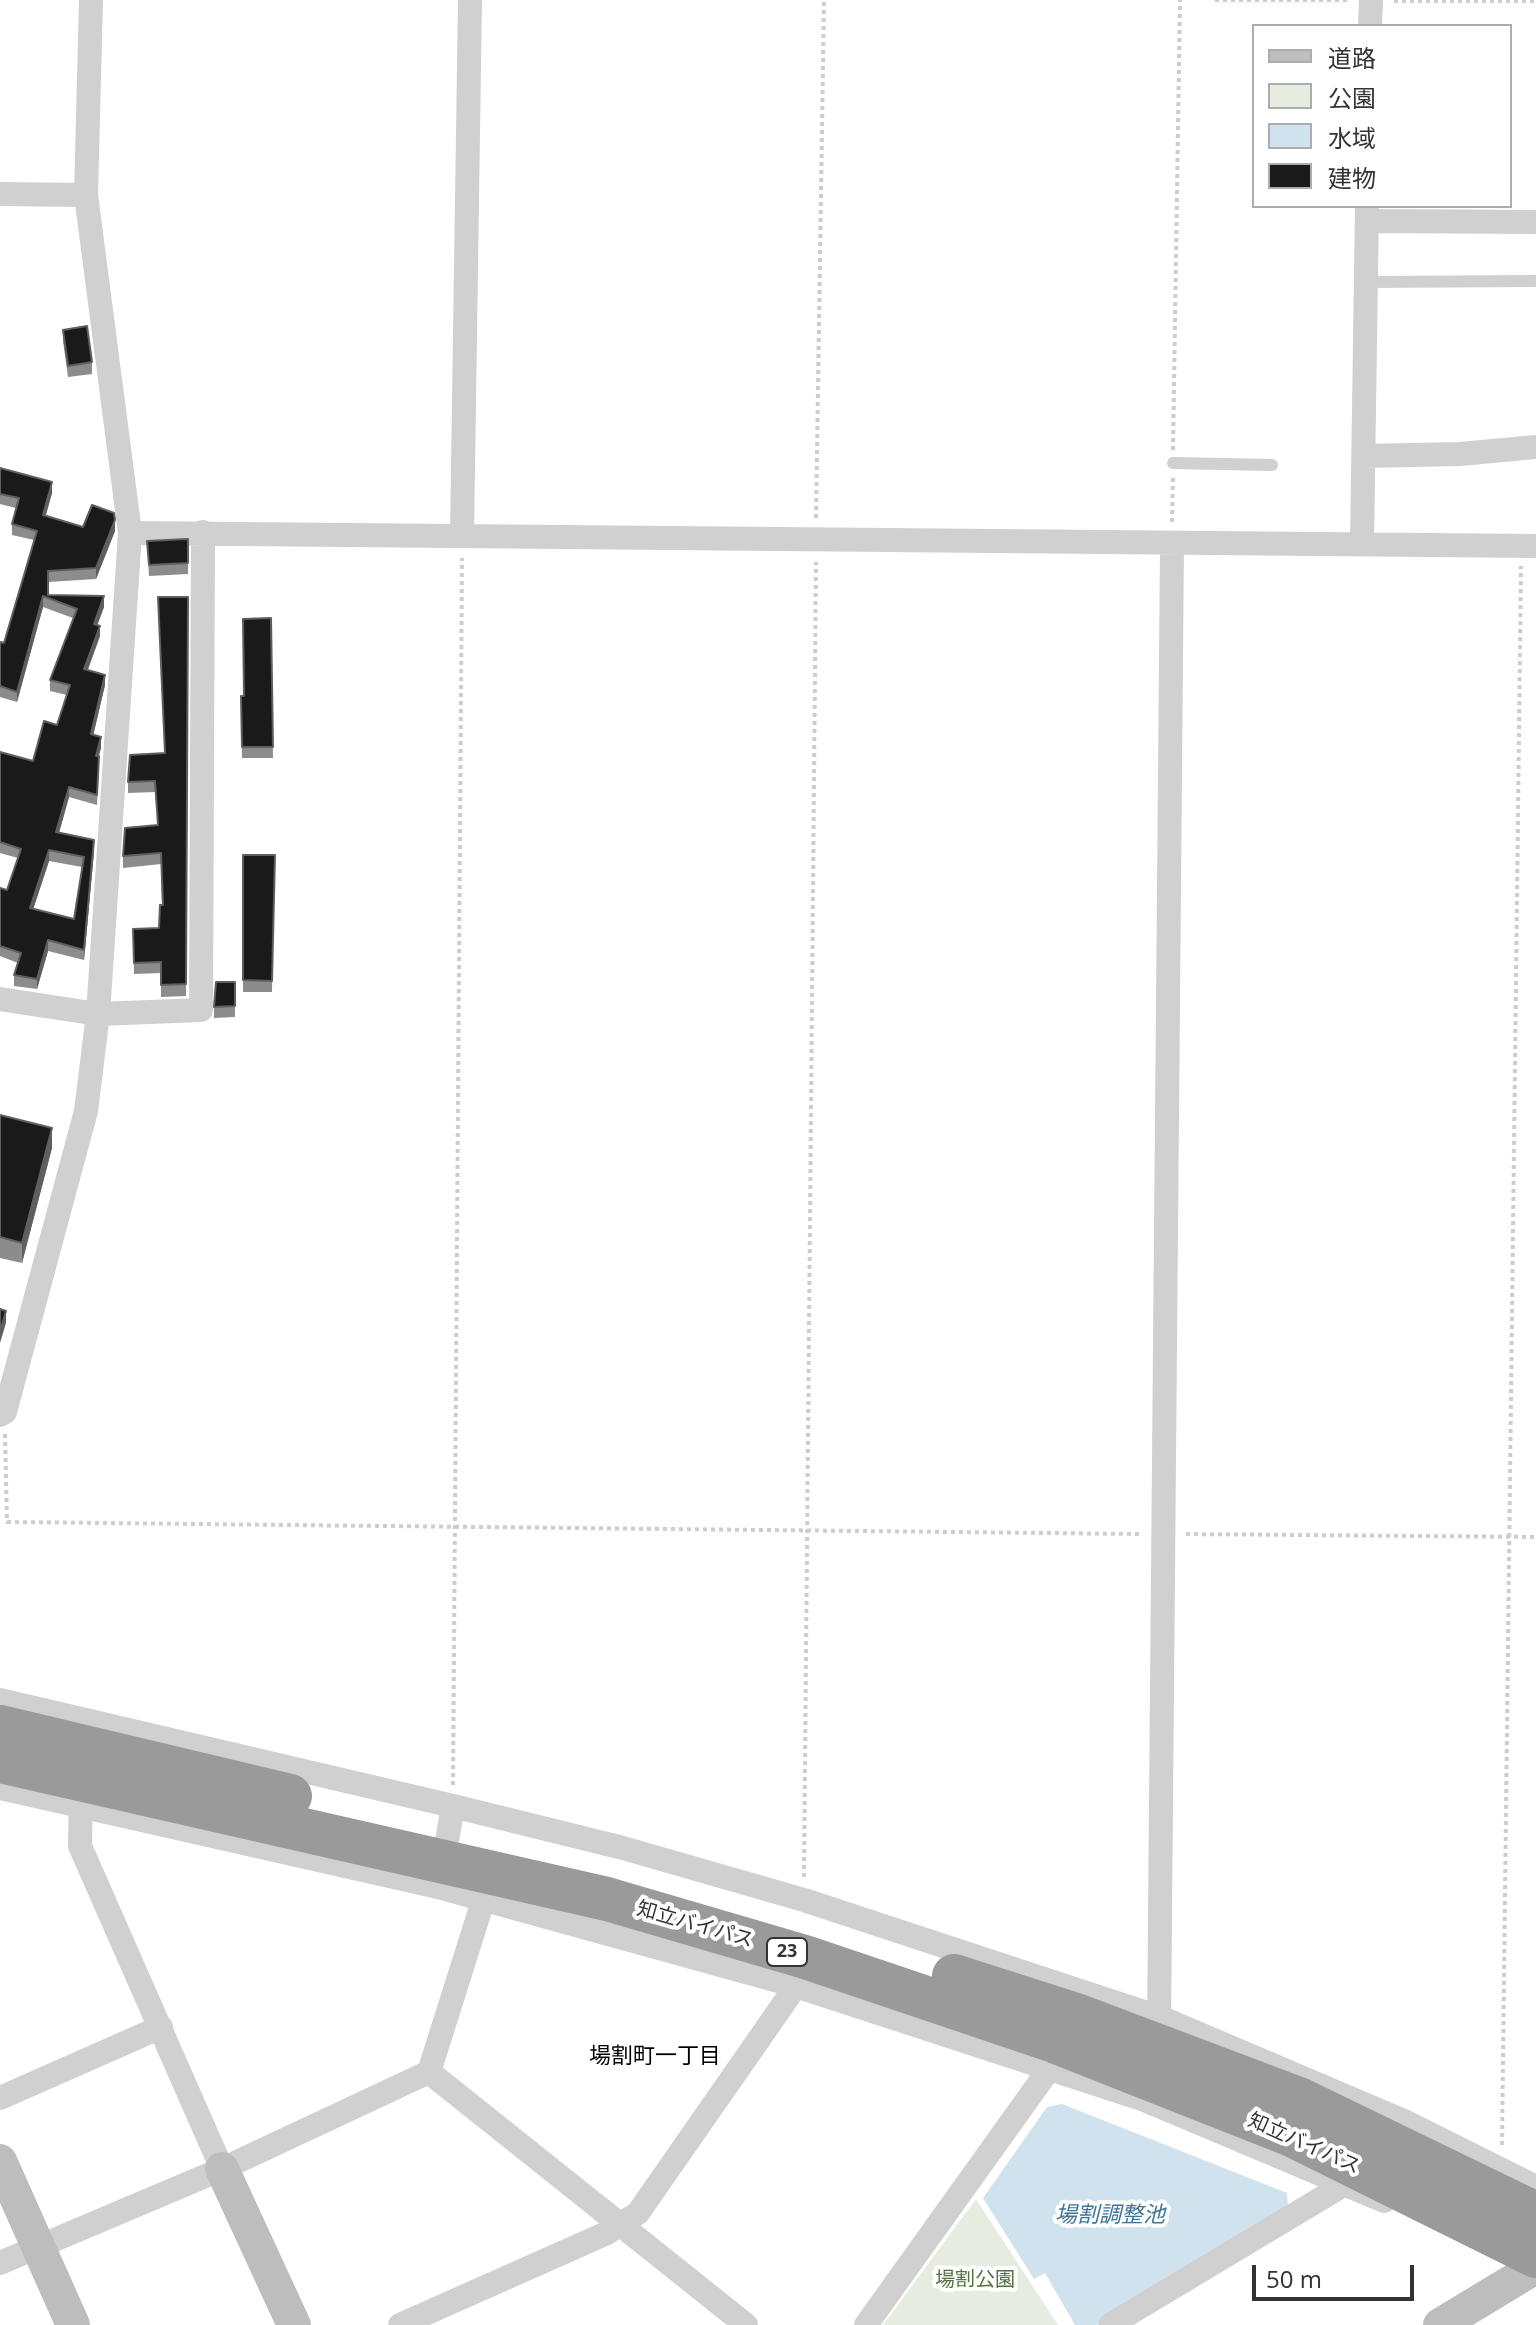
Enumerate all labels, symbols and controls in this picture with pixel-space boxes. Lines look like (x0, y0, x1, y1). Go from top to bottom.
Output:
legend (1252, 24, 1512, 208)
text: 道路 (1328, 41, 1376, 74)
text: 公園 (1328, 81, 1376, 114)
text: 水域 (1328, 121, 1376, 154)
text: 建物 (1328, 161, 1376, 194)
street label: 知立バイパス (634, 1897, 756, 1953)
road number: 23 (767, 1938, 807, 1966)
district label: 場割町一丁目 (589, 2044, 721, 2070)
street label: 知立バイパス (1244, 2109, 1364, 2179)
water label: 場割調整池 (1055, 2203, 1165, 2229)
scale bar (1256, 2249, 1418, 2299)
text: 50 m (1266, 2262, 1322, 2295)
park label: 場割公園 (935, 2268, 1015, 2292)

